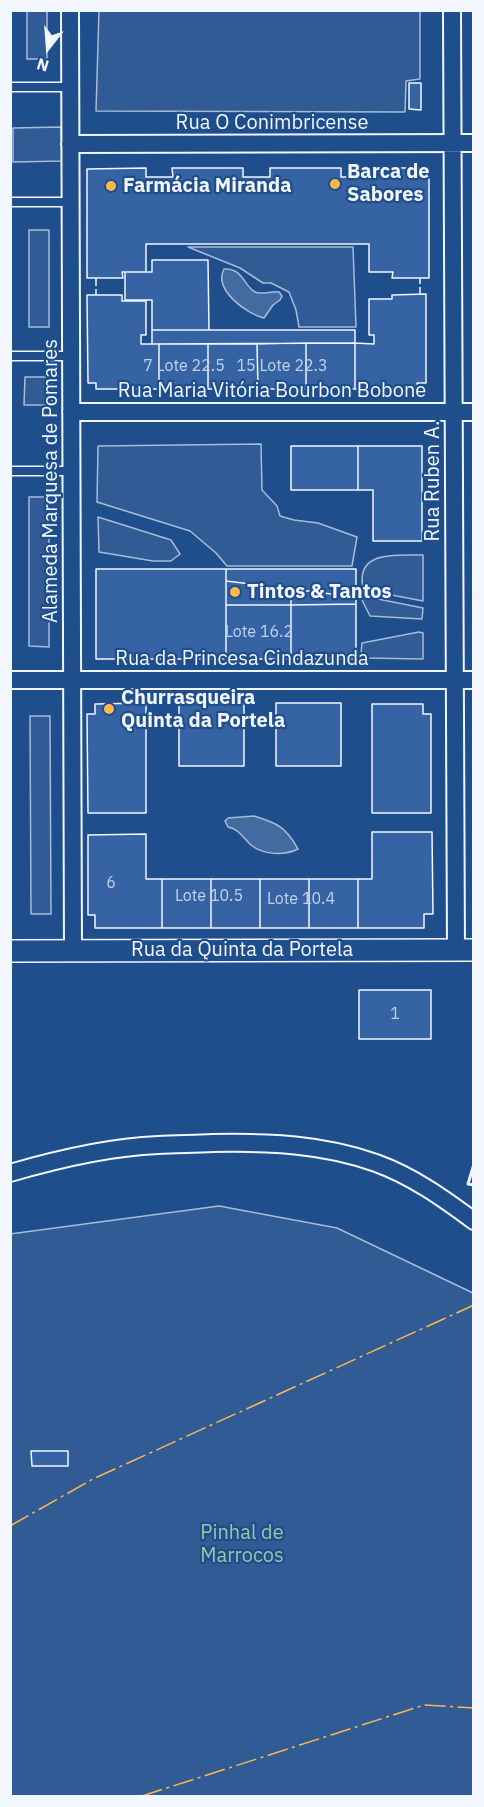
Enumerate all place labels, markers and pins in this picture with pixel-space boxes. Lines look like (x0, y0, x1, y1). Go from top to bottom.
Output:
place label: Barca de Sabores (347, 160, 430, 207)
place label: Farmácia Miranda (123, 174, 292, 198)
marker: Barca de Sabores (328, 177, 342, 191)
marker: Farmácia Miranda (104, 179, 118, 193)
place label: Tintos & Tantos (247, 580, 392, 604)
marker: Tintos & Tantos (228, 585, 242, 599)
place label: Churrasqueira Quinta da Portela (121, 686, 285, 733)
marker: Churrasqueira Quinta da Portela (102, 702, 116, 716)

